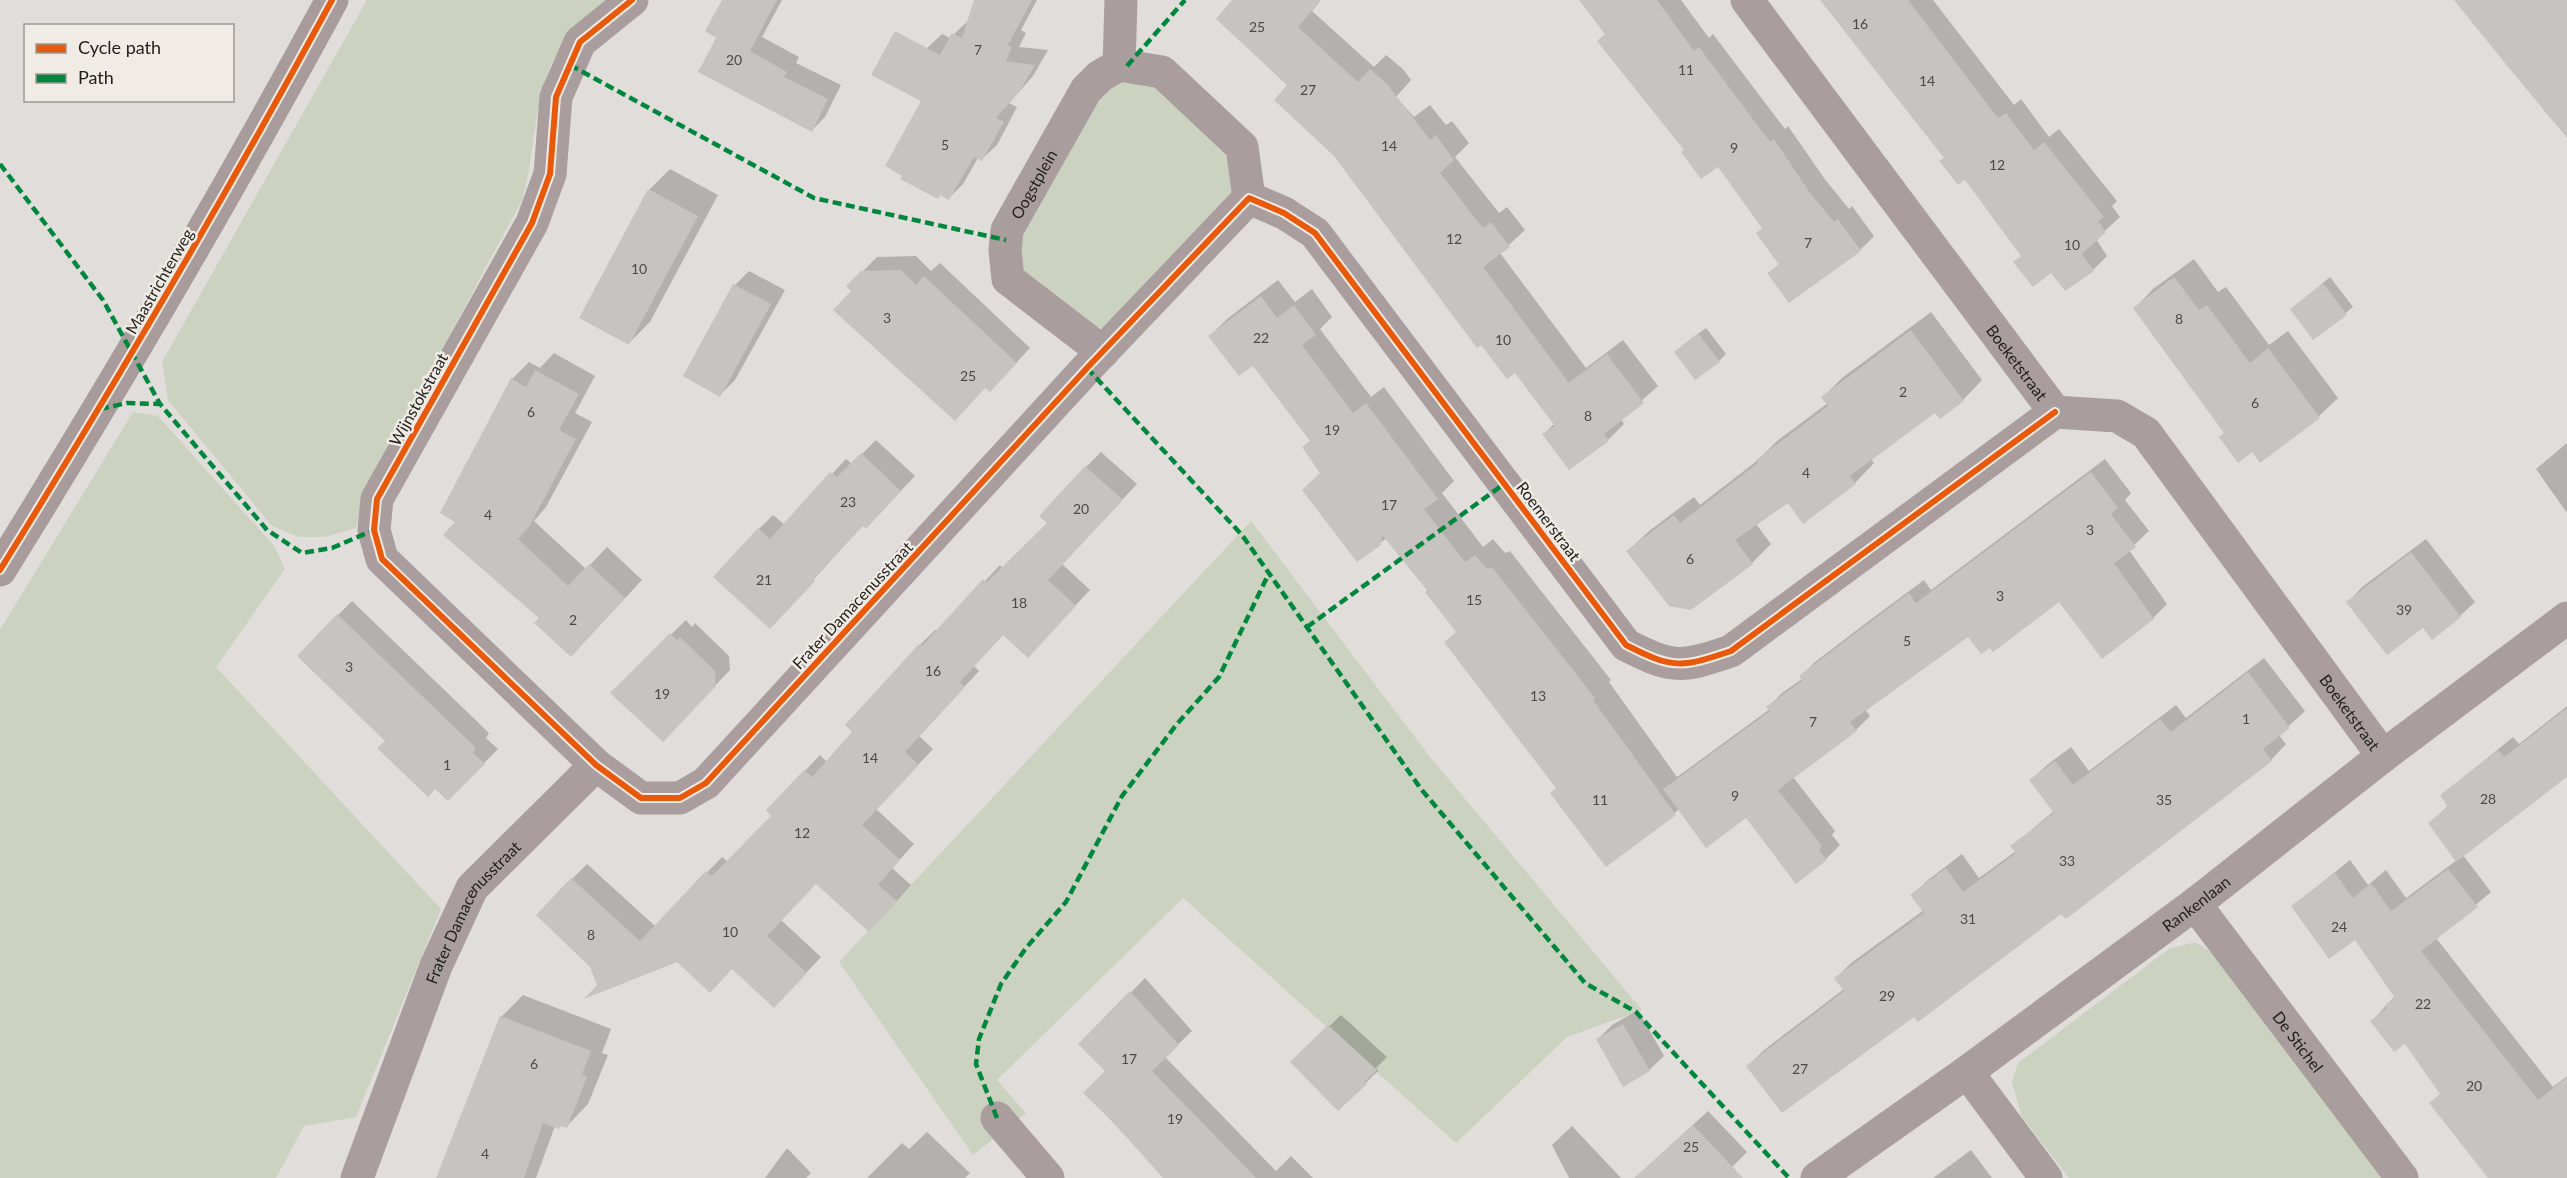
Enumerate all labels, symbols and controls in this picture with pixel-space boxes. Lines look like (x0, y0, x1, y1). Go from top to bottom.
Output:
house number: 16 (1852, 15, 1868, 32)
house number: 25 (1249, 18, 1265, 35)
legend (24, 24, 234, 102)
text: Cycle path (78, 36, 161, 58)
house number: 7 (974, 41, 982, 58)
house number: 20 (726, 51, 742, 68)
house number: 11 (1678, 61, 1694, 78)
text: Path (78, 66, 114, 88)
house number: 14 (1919, 72, 1935, 89)
house number: 27 (1300, 81, 1316, 98)
house number: 5 (941, 136, 949, 153)
house number: 14 (1381, 137, 1397, 154)
house number: 9 (1730, 139, 1738, 156)
street label: Oogstplein (1006, 146, 1060, 222)
house number: 12 (1989, 156, 2005, 173)
street label: Maastrichterweg (121, 225, 197, 337)
house number: 12 (1446, 230, 1462, 247)
house number: 7 (1804, 234, 1812, 251)
house number: 10 (2064, 236, 2080, 253)
house number: 10 (631, 260, 647, 277)
house number: 3 (883, 309, 891, 326)
house number: 8 (2175, 310, 2183, 327)
street label: Boeketstraat (1983, 320, 2052, 404)
house number: 22 (1253, 329, 1269, 346)
house number: 10 (1495, 331, 1511, 348)
street label: Wijnstokstraat (385, 349, 451, 449)
house number: 25 (960, 367, 976, 384)
house number: 2 (1899, 383, 1907, 400)
house number: 6 (2251, 394, 2259, 411)
house number: 6 (527, 403, 535, 420)
house number: 8 (1584, 407, 1592, 424)
house number: 19 (1324, 421, 1340, 438)
house number: 4 (1802, 464, 1810, 481)
street label: Roemerstraat (1513, 478, 1585, 565)
house number: 23 (840, 493, 856, 510)
house number: 17 (1381, 496, 1397, 513)
house number: 20 (1073, 500, 1089, 517)
house number: 4 (484, 506, 492, 523)
house number: 3 (2086, 521, 2094, 538)
street label: Frater Damacenusstraat (788, 537, 916, 673)
house number: 6 (1686, 550, 1694, 567)
house number: 21 (756, 571, 772, 588)
house number: 3 (1996, 587, 2004, 604)
house number: 15 (1466, 591, 1482, 608)
house number: 18 (1011, 594, 1027, 611)
house number: 39 (2396, 601, 2412, 618)
house number: 2 (569, 611, 577, 628)
house number: 5 (1903, 632, 1911, 649)
house number: 3 (345, 658, 353, 675)
house number: 16 (925, 662, 941, 679)
street label: Boeketstraat (2316, 670, 2385, 754)
house number: 19 (654, 685, 670, 702)
house number: 13 (1530, 687, 1546, 704)
house number: 1 (2242, 710, 2250, 727)
house number: 7 (1809, 713, 1817, 730)
house number: 14 (862, 749, 878, 766)
house number: 1 (443, 756, 451, 773)
house number: 9 (1731, 787, 1739, 804)
house number: 28 (2480, 790, 2496, 807)
house number: 11 (1592, 791, 1608, 808)
house number: 35 (2156, 791, 2172, 808)
house number: 12 (794, 824, 810, 841)
street label: Frater Damacenusstraat (421, 836, 524, 986)
house number: 33 (2059, 852, 2075, 869)
street label: Rankenlaan (2158, 871, 2233, 935)
house number: 31 (1960, 910, 1976, 927)
house number: 24 (2331, 918, 2347, 935)
house number: 10 (722, 923, 738, 940)
house number: 8 (587, 926, 595, 943)
house number: 29 (1879, 987, 1895, 1004)
house number: 22 (2415, 995, 2431, 1012)
street label: De Stichel (2270, 1007, 2328, 1076)
house number: 17 (1121, 1050, 1137, 1067)
house number: 6 (530, 1055, 538, 1072)
house number: 27 (1792, 1060, 1808, 1077)
house number: 20 (2466, 1077, 2482, 1094)
house number: 19 (1167, 1110, 1183, 1127)
house number: 25 (1683, 1138, 1699, 1155)
house number: 4 (481, 1145, 489, 1162)

